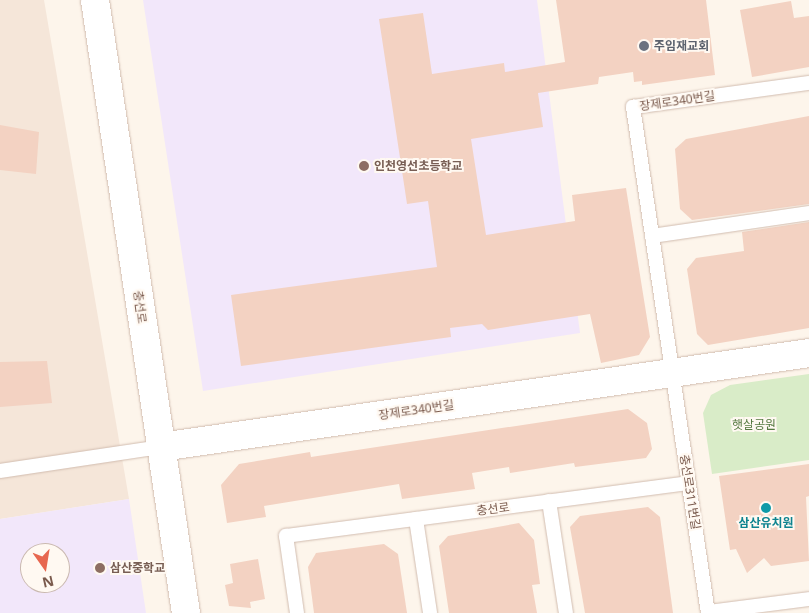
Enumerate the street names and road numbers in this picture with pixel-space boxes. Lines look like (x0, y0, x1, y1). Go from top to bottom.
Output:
street label: 장제로340번길 (638, 89, 716, 113)
street label: 충선로 (131, 290, 149, 324)
street label: 장제로340번길 (377, 398, 455, 422)
street label: 충선로311번길 (677, 453, 703, 531)
street label: 충선로 (476, 500, 510, 518)

